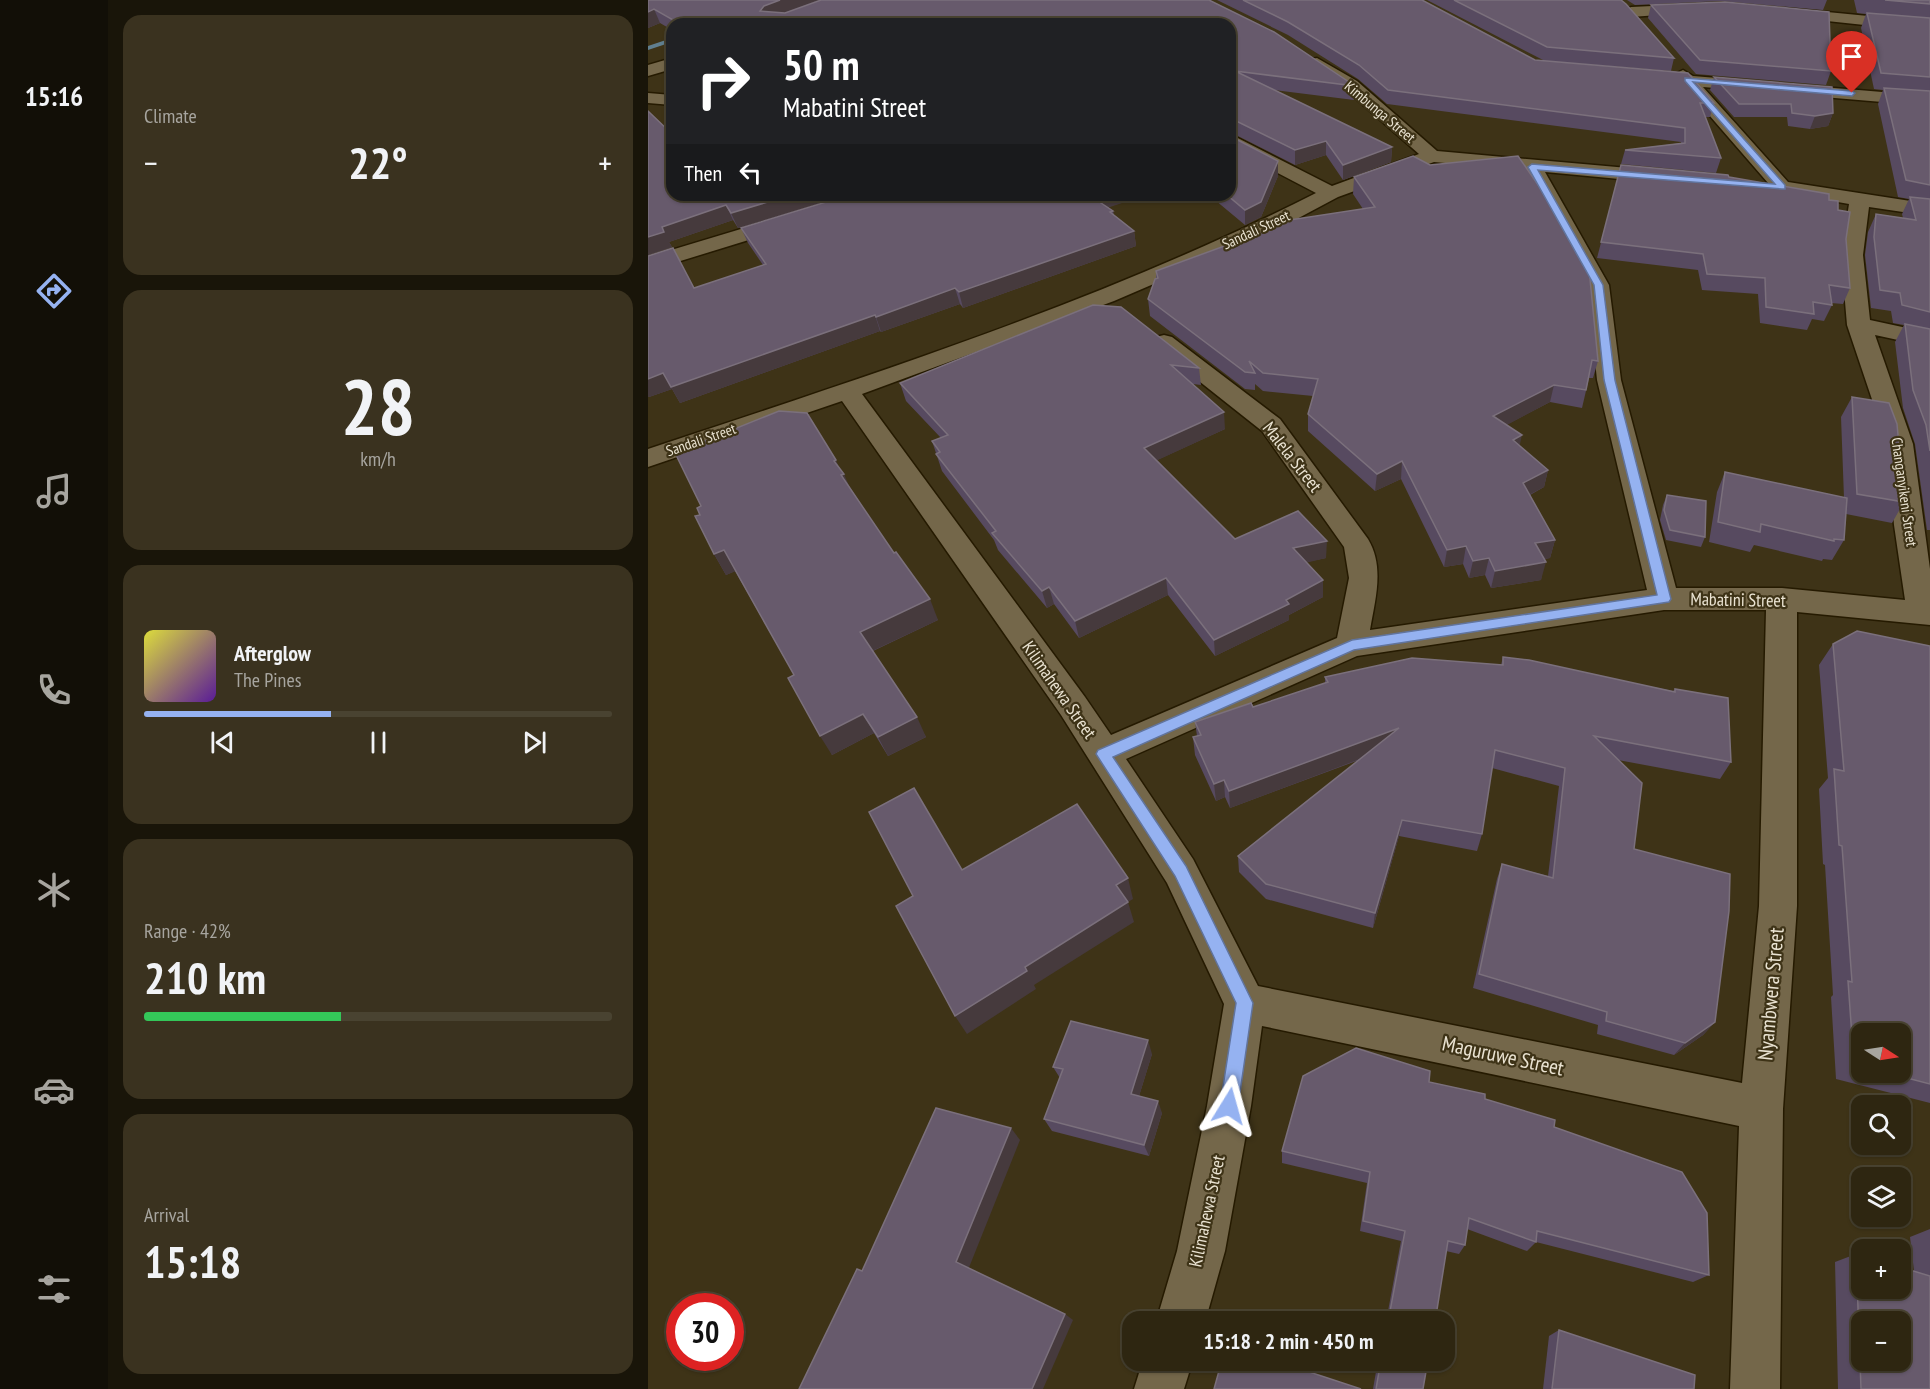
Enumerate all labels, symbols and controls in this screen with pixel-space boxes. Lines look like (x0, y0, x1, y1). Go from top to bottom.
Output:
pin (1826, 31, 1877, 93)
text: 50 m (783, 37, 860, 92)
icon: arrive (1835, 40, 1868, 73)
icon: right (684, 42, 762, 120)
street label: Kimbunga Street (1341, 76, 1420, 147)
text: 15:16 (25, 79, 83, 113)
text: Mabatini Street (783, 90, 926, 124)
text: Climate (144, 103, 197, 129)
text: 22° (348, 133, 408, 191)
text: − (144, 141, 158, 184)
text: + (598, 141, 612, 184)
icon: left (734, 156, 767, 189)
text: Then (684, 159, 722, 187)
street label: Sandali Street (1219, 206, 1293, 253)
icon: directions (33, 270, 75, 312)
text: 28 (341, 356, 415, 457)
street label: Malela Street (1258, 417, 1327, 496)
street label: Sandali Street (663, 419, 738, 460)
street label: Changanyikeni Street (1887, 436, 1922, 548)
text: km/h (360, 446, 396, 472)
icon: music (33, 470, 75, 512)
street label: Mabatini Street (1690, 587, 1786, 612)
street label: Kilimahewa Street (1017, 636, 1102, 743)
text: Afterglow (234, 639, 311, 667)
text: The Pines (234, 667, 301, 693)
icon: phone (33, 669, 75, 711)
icon: previous (206, 726, 239, 759)
icon: pause (362, 726, 395, 759)
icon: next (518, 726, 551, 759)
icon: climate (33, 869, 75, 911)
text: Range · 42% (144, 918, 231, 944)
street label: Nyambwera Street (1751, 926, 1790, 1061)
text: 210 km (144, 948, 266, 1006)
north arrow (1851, 1023, 1911, 1083)
map controls (1851, 1023, 1911, 1371)
street label: Maguruwe Street (1440, 1029, 1567, 1082)
icon: car (33, 1069, 75, 1111)
position arrow (1197, 1074, 1261, 1138)
button: search (1851, 1095, 1911, 1155)
street label: Kilimahewa Street (1183, 1153, 1230, 1269)
button: layers (1851, 1167, 1911, 1227)
text: Arrival (144, 1202, 189, 1228)
text: 15:18 (144, 1232, 241, 1290)
button: + (1851, 1239, 1911, 1299)
icon: filters (33, 1268, 75, 1310)
speed limit sign: 30 (666, 1293, 744, 1371)
button: − (1851, 1311, 1911, 1371)
text: 15:18 · 2 min · 450 m (1203, 1327, 1374, 1355)

